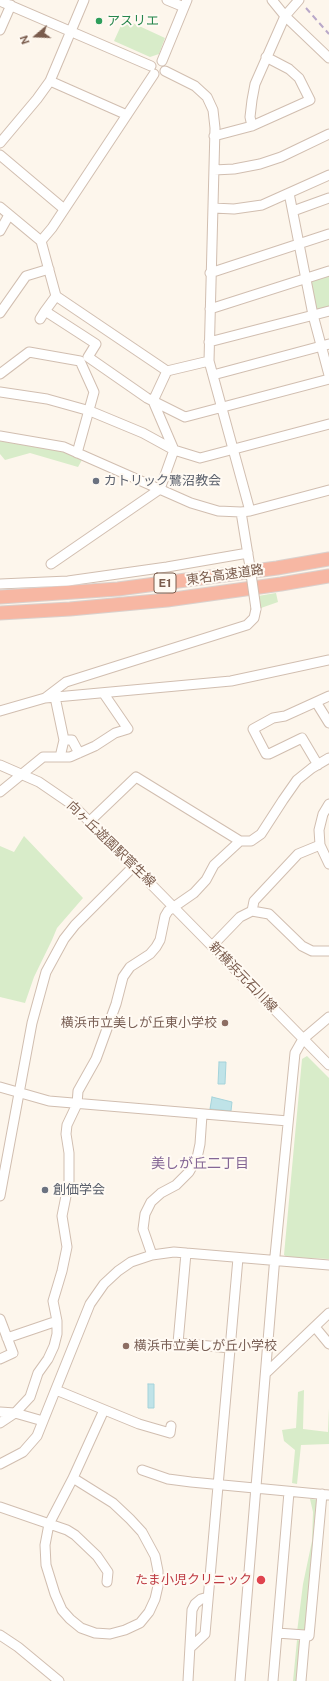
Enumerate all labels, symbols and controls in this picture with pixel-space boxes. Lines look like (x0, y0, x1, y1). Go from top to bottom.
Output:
place label: アスリエ (107, 13, 159, 29)
north arrow (16, 16, 56, 56)
marker: アスリエ (94, 16, 104, 26)
text: N (18, 34, 32, 46)
place label: カトリック鷺沼教会 (104, 473, 221, 489)
marker: カトリック鷺沼教会 (91, 476, 101, 486)
street label: 東名高速道路 (185, 562, 265, 588)
road number: E1 (154, 573, 176, 593)
street label: 向ヶ丘遊園駅菅生線 (64, 798, 158, 890)
street label: 新横浜元石川線 (206, 939, 280, 1015)
place label: 横浜市立美しが丘東小学校 (61, 1015, 217, 1031)
marker: 横浜市立美しが丘東小学校 (220, 1018, 230, 1028)
district label: 美しが丘二丁目 (151, 1156, 249, 1172)
place label: 創価学会 (53, 1182, 105, 1198)
marker: 創価学会 (40, 1185, 50, 1195)
place label: 横浜市立美しが丘小学校 (134, 1338, 277, 1354)
marker: 横浜市立美しが丘小学校 (121, 1341, 131, 1351)
place label: たま小児クリニック (135, 1572, 252, 1588)
marker: たま小児クリニック (255, 1574, 267, 1586)

